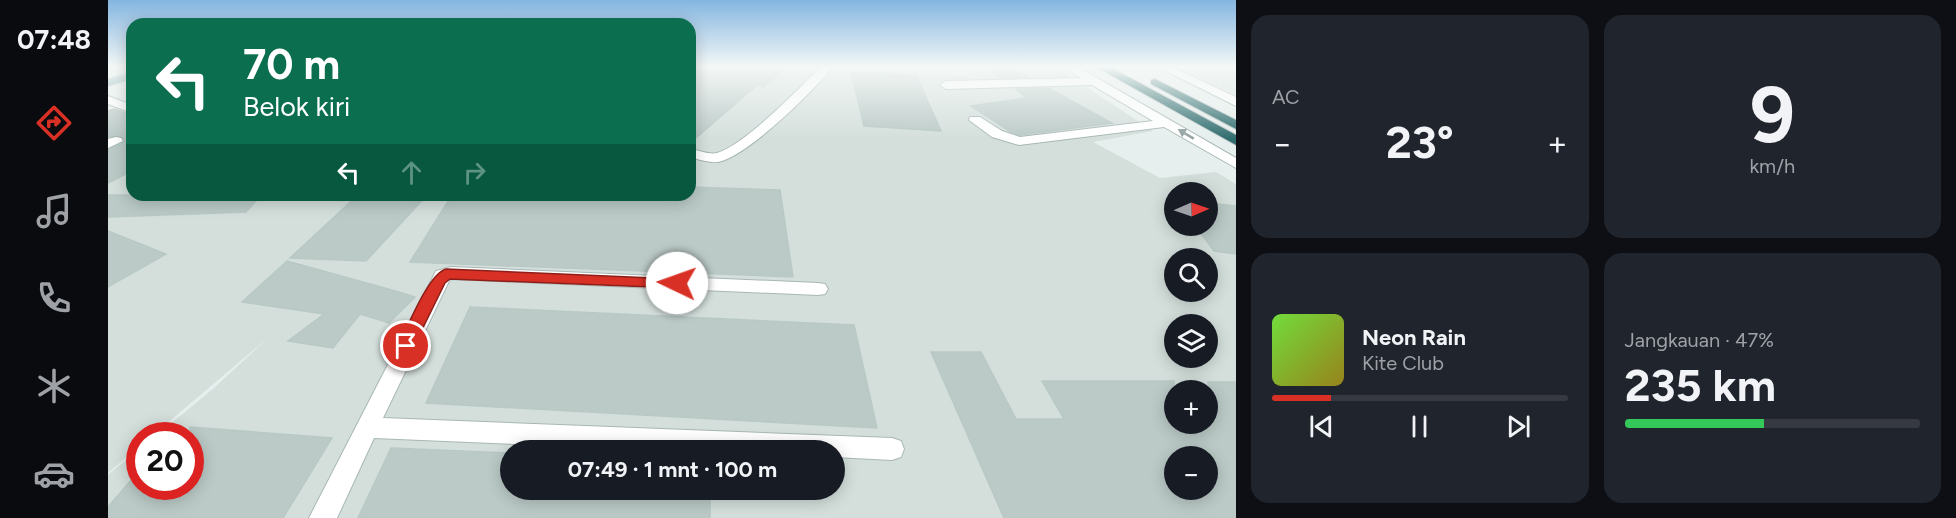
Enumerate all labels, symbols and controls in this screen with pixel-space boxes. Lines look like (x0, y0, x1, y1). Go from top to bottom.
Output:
text: 07:48 (17, 23, 91, 56)
text: 70 m (243, 39, 340, 90)
icon: left (144, 42, 222, 120)
text: 9 (1750, 68, 1795, 162)
text: AC (1272, 85, 1300, 109)
text: Belok kiri (243, 90, 350, 123)
icon: directions (33, 102, 75, 144)
text: 23° (1386, 115, 1454, 169)
text: − (1272, 124, 1293, 163)
text: + (1547, 124, 1568, 163)
one-way arrow (1177, 129, 1194, 139)
text: km/h (1749, 154, 1795, 178)
icon: left (332, 156, 365, 189)
icon: ahead (395, 156, 428, 189)
icon: right (458, 156, 491, 189)
north arrow (1164, 182, 1218, 236)
map controls (1164, 182, 1218, 500)
icon: music (33, 190, 75, 232)
button: search (1164, 248, 1218, 302)
position arrow (645, 251, 709, 315)
icon: phone (33, 277, 75, 319)
button: layers (1164, 314, 1218, 368)
pin (380, 320, 431, 371)
text: Neon Rain (1362, 324, 1466, 351)
text: Jangkauan · 47% (1625, 328, 1774, 352)
icon: arrive (389, 329, 422, 362)
text: Kite Club (1362, 351, 1444, 375)
text: 235 km (1625, 358, 1776, 412)
icon: climate (33, 365, 75, 407)
button: + (1164, 380, 1218, 434)
icon: previous (1305, 410, 1338, 443)
icon: pause (1403, 410, 1436, 443)
icon: next (1502, 410, 1535, 443)
speed limit sign: 20 (126, 422, 204, 500)
button: − (1164, 446, 1218, 500)
icon: car (33, 453, 75, 495)
text: 07:49 · 1 mnt · 100 m (568, 456, 777, 483)

